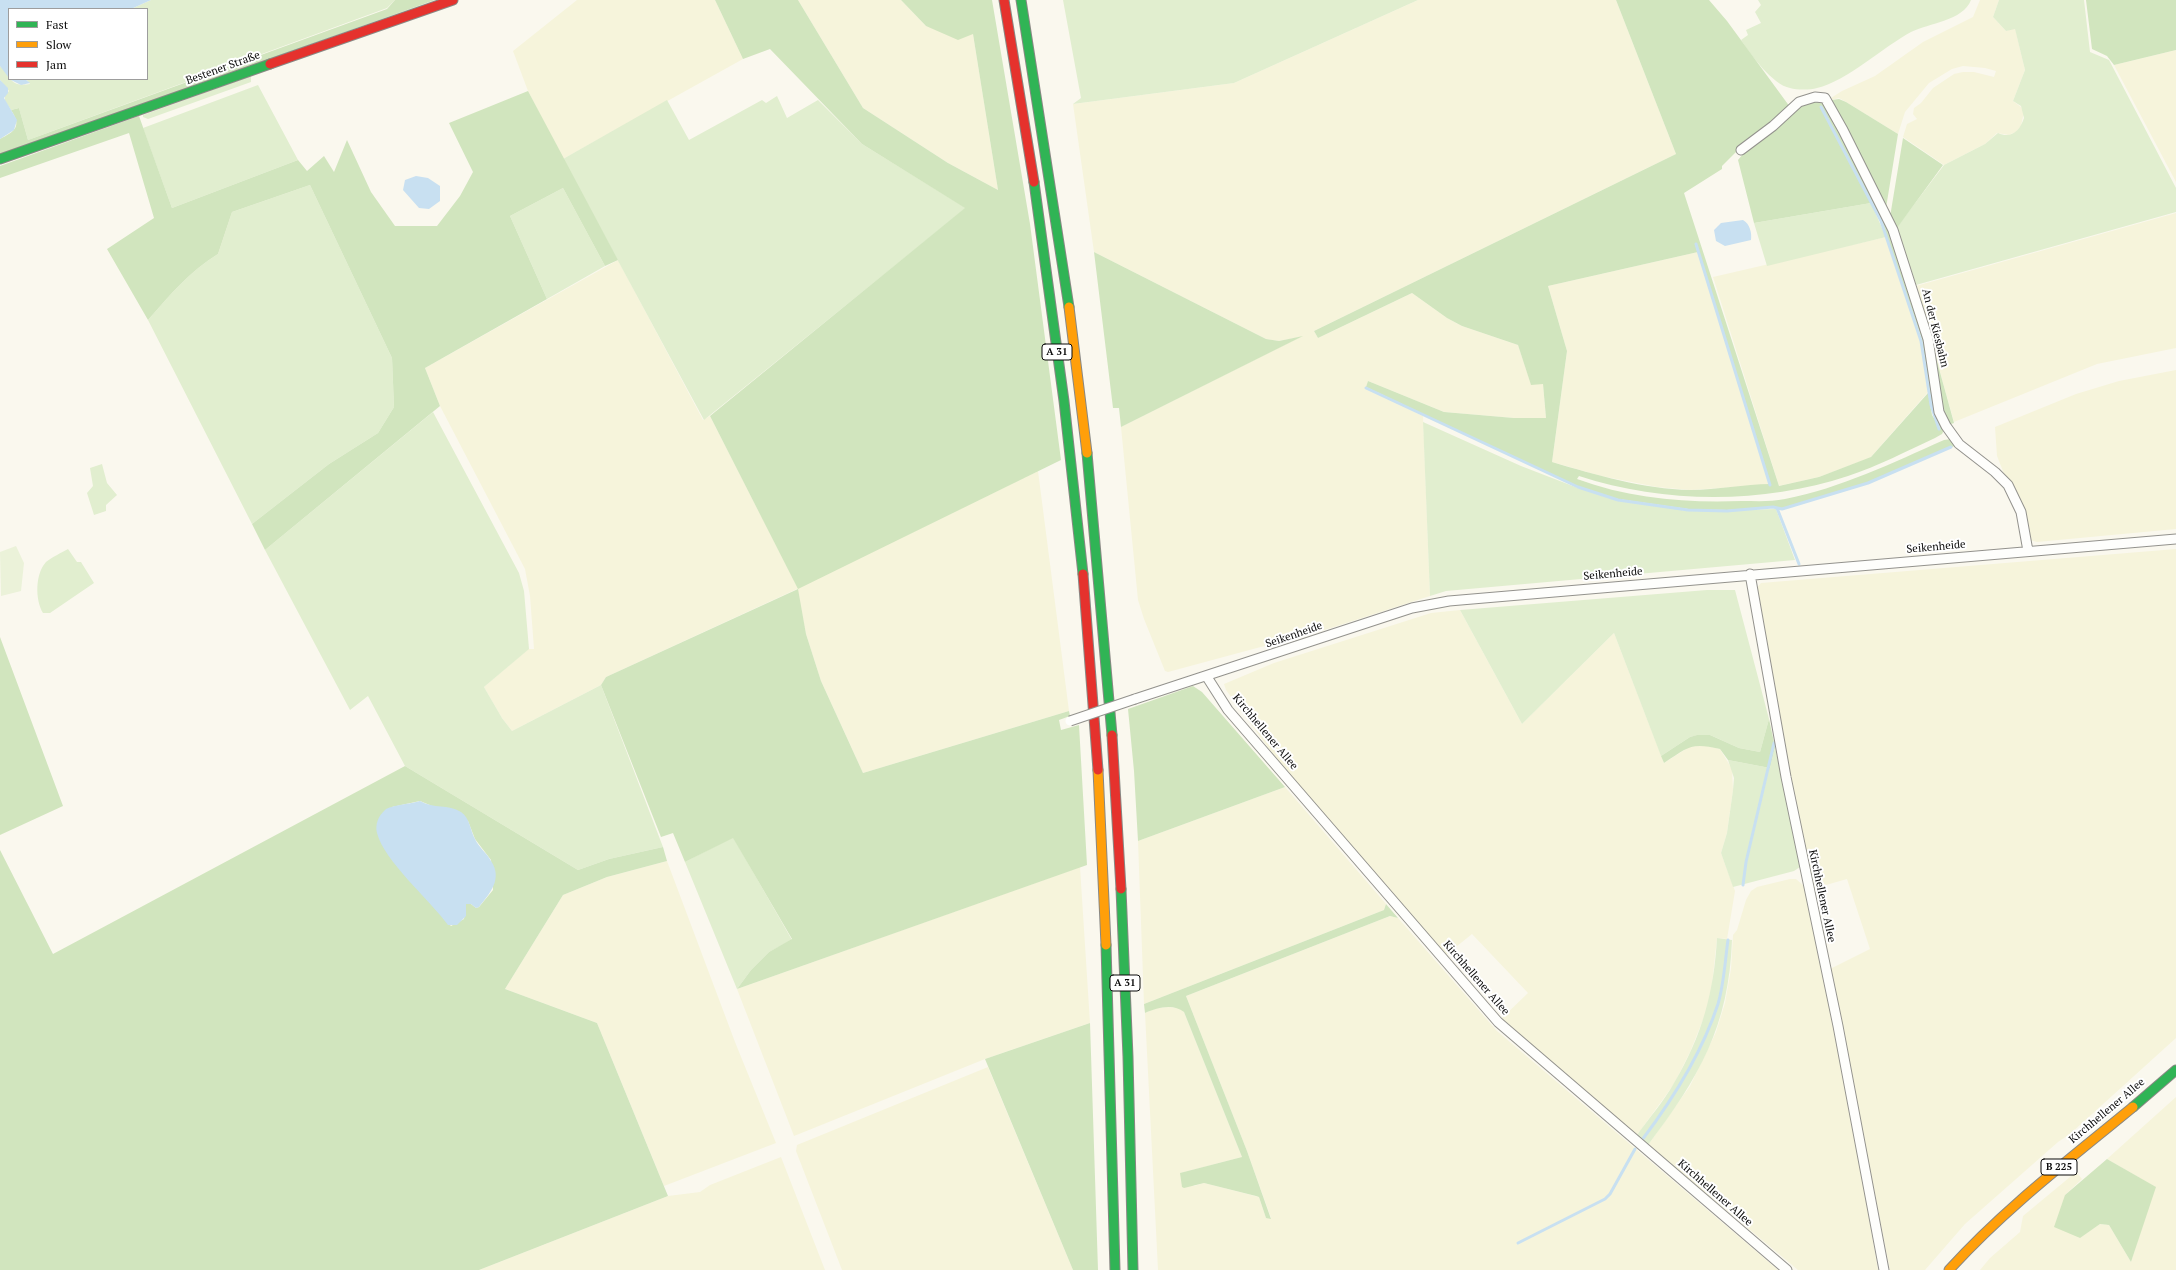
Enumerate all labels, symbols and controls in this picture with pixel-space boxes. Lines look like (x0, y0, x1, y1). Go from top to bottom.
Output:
legend (8, 8, 148, 80)
text: Fast (46, 17, 68, 32)
text: Slow (46, 37, 71, 52)
street label: Bestener Straße (184, 48, 262, 88)
text: Jam (46, 57, 67, 72)
street label: An der Kiesbahn (1919, 287, 1951, 369)
road number: A 31 (1042, 344, 1072, 360)
street label: Seikenheide (1906, 538, 1966, 556)
street label: Seikenheide (1583, 565, 1643, 583)
street label: Seikenheide (1264, 619, 1324, 651)
street label: Kirchhellener Allee (1230, 692, 1300, 772)
street label: Kirchhellener Allee (1806, 848, 1838, 944)
street label: Kirchhellener Allee (1440, 938, 1512, 1018)
road number: A 31 (1110, 975, 1140, 991)
street label: Kirchhellener Allee (2067, 1076, 2147, 1146)
street label: Kirchhellener Allee (1675, 1157, 1755, 1229)
road number: B 225 (2041, 1159, 2077, 1175)

